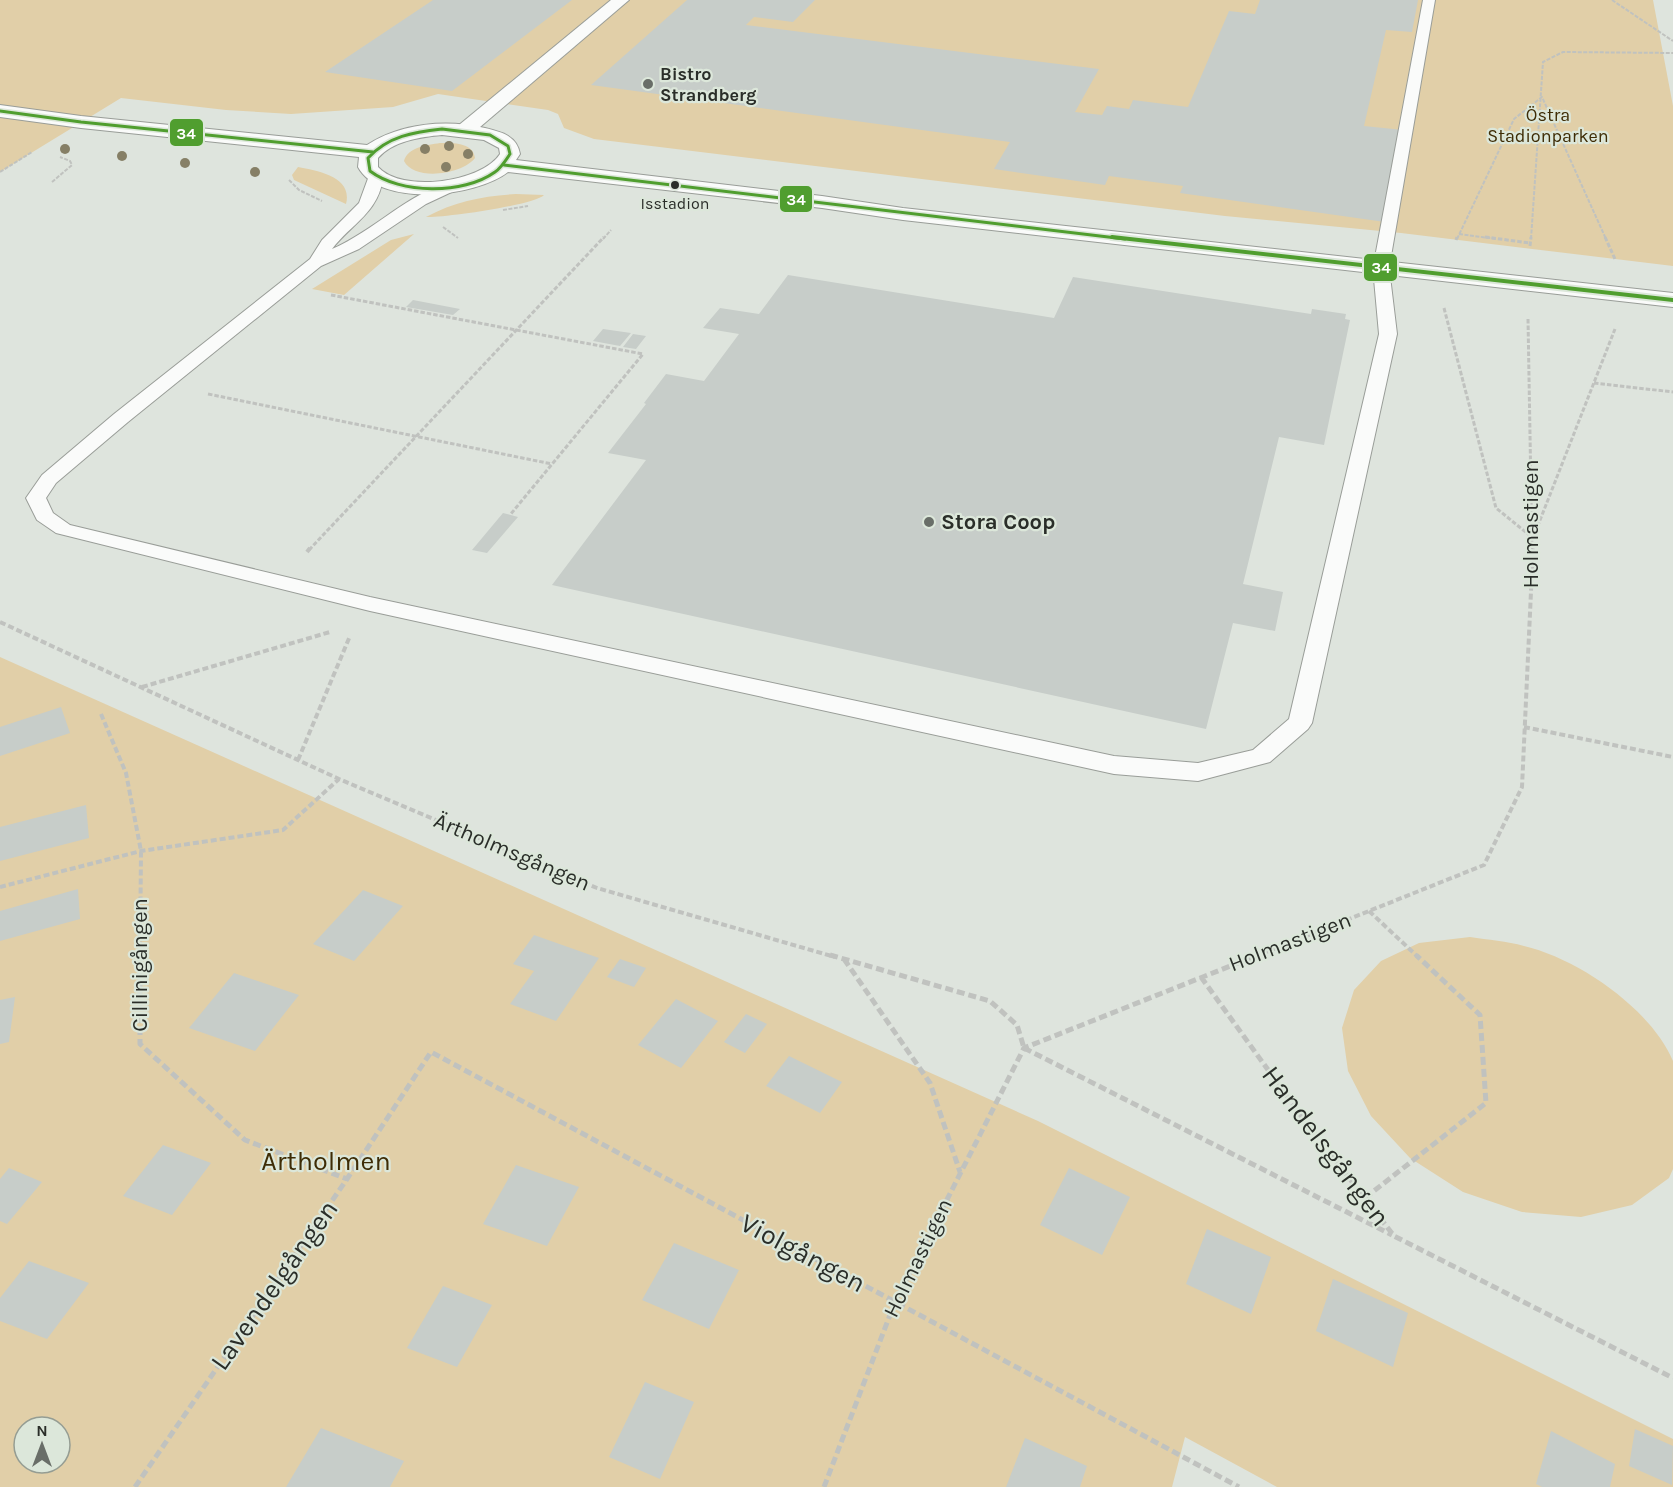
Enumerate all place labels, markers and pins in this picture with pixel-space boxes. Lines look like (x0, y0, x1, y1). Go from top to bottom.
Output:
place label: Bistro Strandberg (660, 63, 757, 106)
marker: Bistro Strandberg (641, 77, 655, 91)
marker: Isstadion (669, 179, 681, 191)
place label: Isstadion (641, 194, 709, 213)
place label: Stora Coop (941, 509, 1056, 535)
marker: Stora Coop (922, 515, 936, 529)

